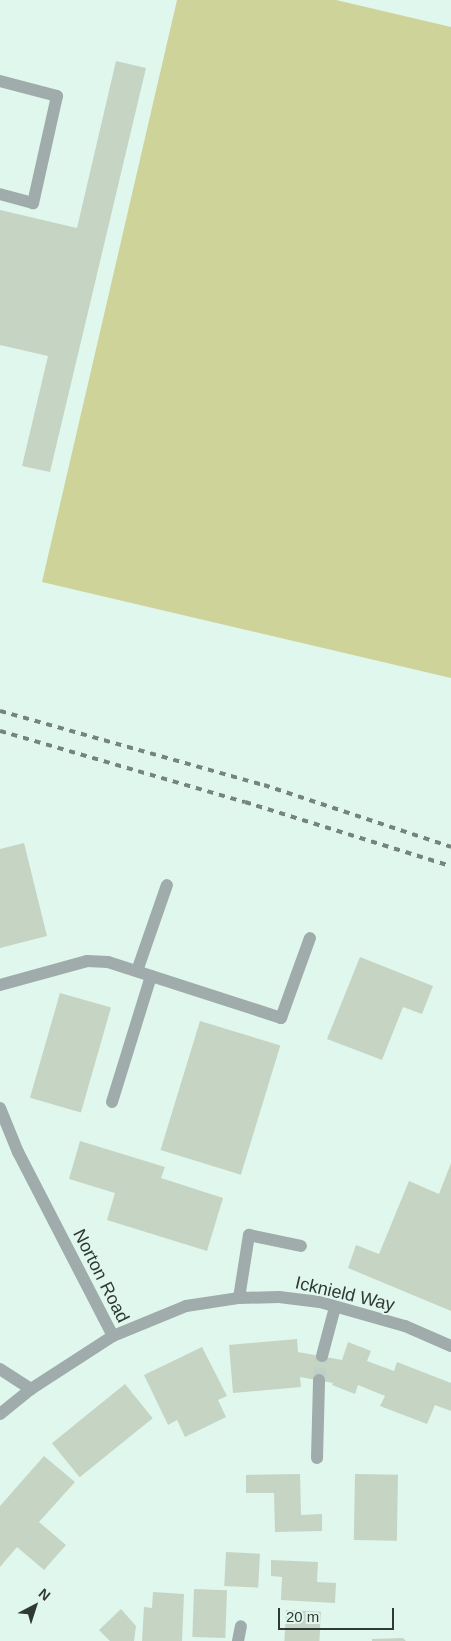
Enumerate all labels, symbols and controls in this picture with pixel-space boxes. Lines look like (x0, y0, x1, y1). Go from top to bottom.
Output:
street label: Norton Road (68, 1226, 134, 1326)
street label: Icknield Way (293, 1272, 397, 1316)
north arrow (10, 1581, 60, 1631)
text: N (36, 1585, 54, 1604)
scale bar (281, 1598, 397, 1630)
text: 20 m (286, 1608, 319, 1625)

